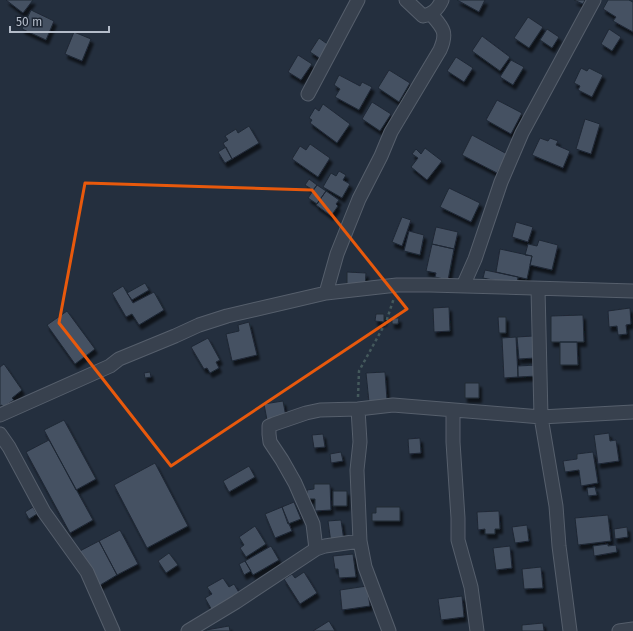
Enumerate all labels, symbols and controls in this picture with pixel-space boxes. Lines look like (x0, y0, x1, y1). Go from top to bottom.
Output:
scale bar (10, 8, 109, 34)
text: 50 m (16, 15, 42, 29)

